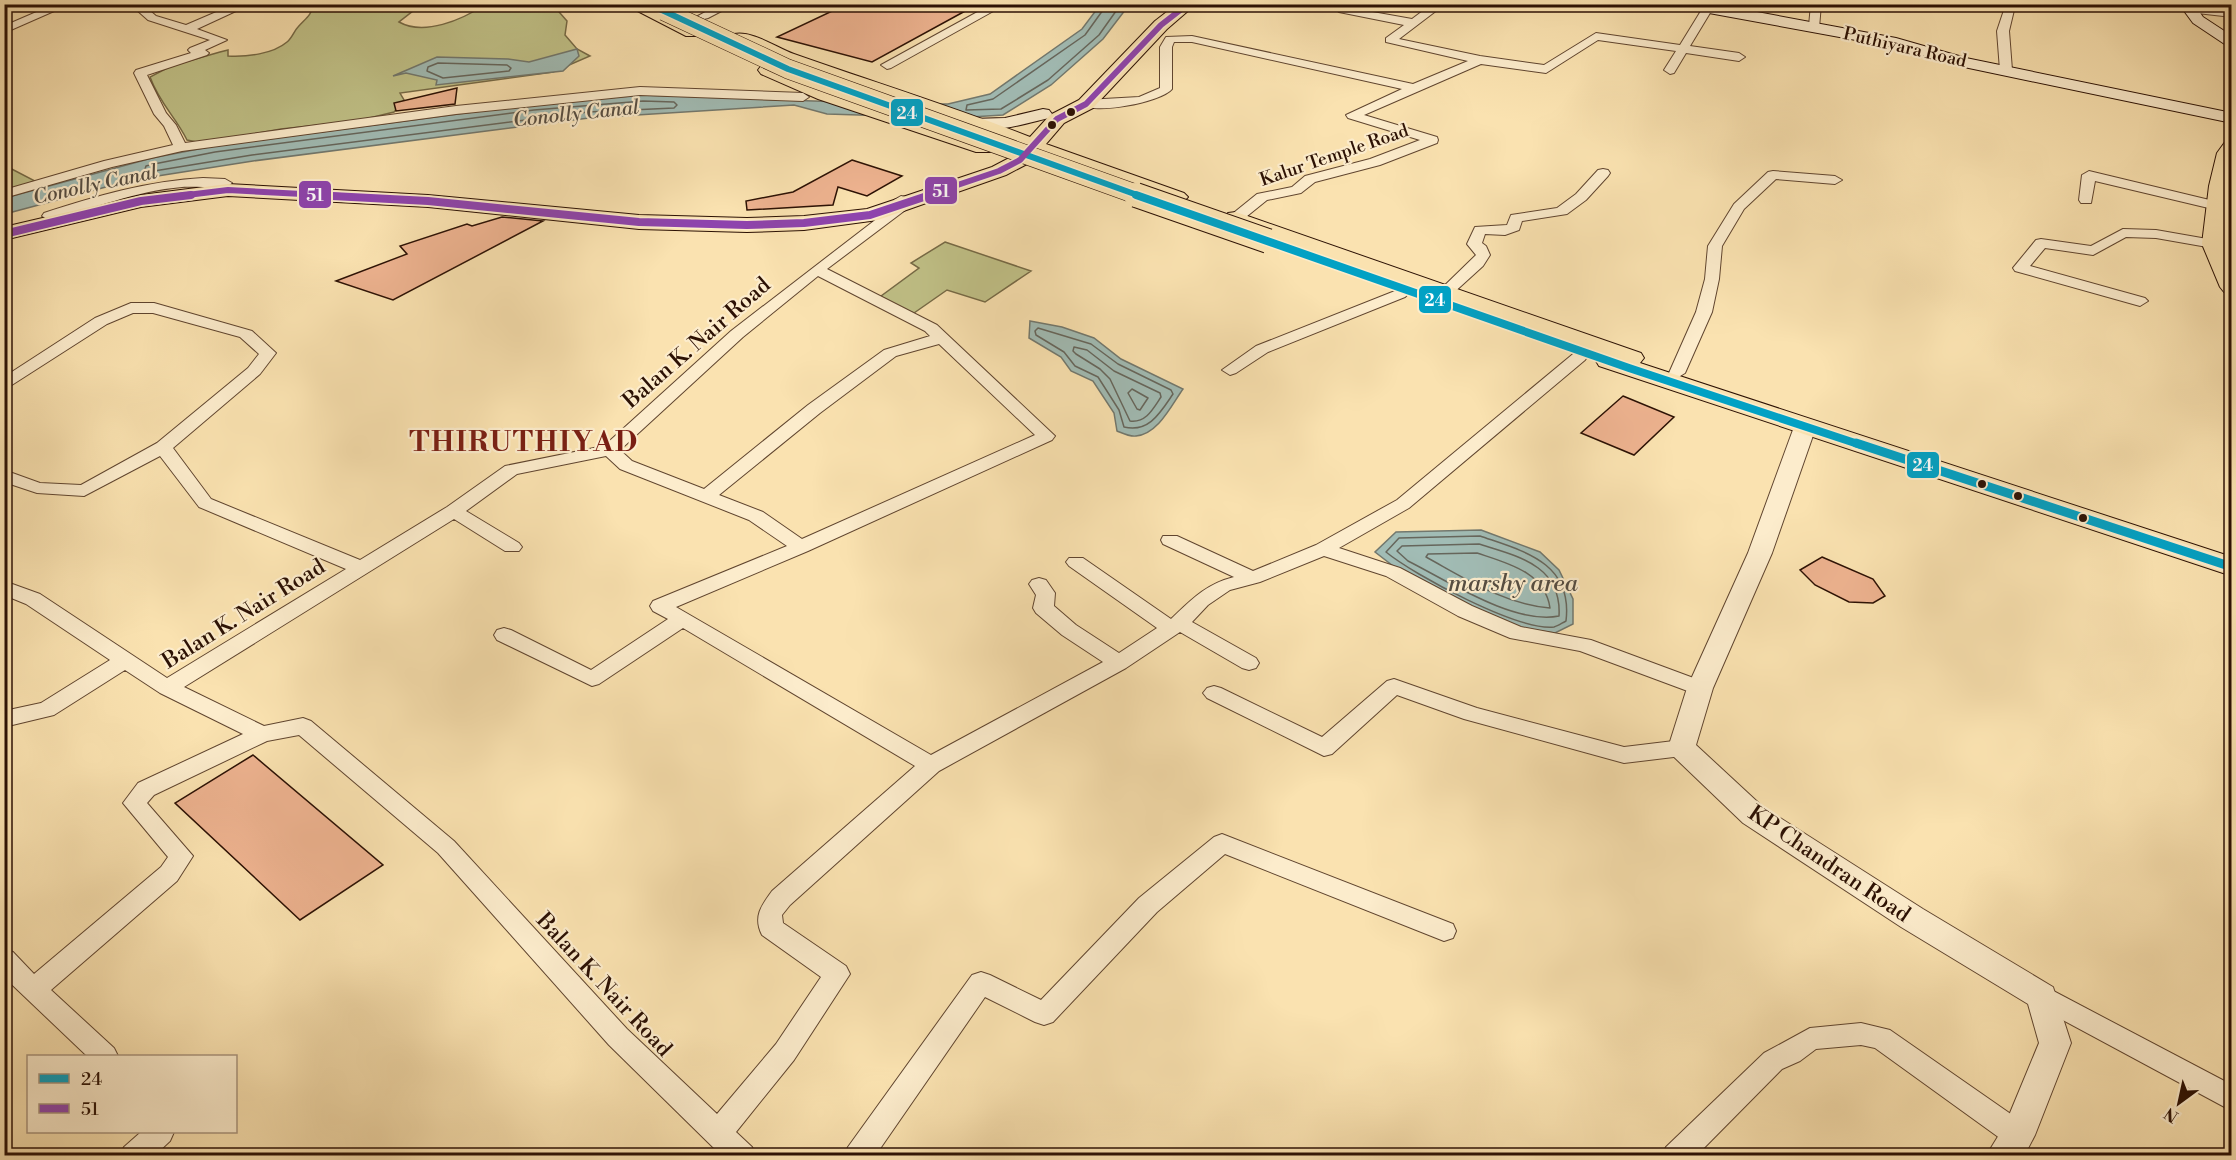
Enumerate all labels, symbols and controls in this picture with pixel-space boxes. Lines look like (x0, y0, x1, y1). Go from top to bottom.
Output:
street label: Puthiyara Road (1841, 22, 1970, 73)
water label: Conolly Canal (512, 95, 641, 134)
line badge: 24 (890, 98, 924, 127)
text: 24 (897, 104, 918, 124)
unlabelled marker (1065, 106, 1077, 118)
unlabelled marker (1046, 119, 1058, 131)
street label: Kalur Temple Road (1257, 119, 1412, 192)
water label: Conolly Canal (31, 160, 160, 211)
line badge: 51 (924, 176, 958, 205)
line badge: 51 (298, 180, 332, 209)
text: 51 (932, 182, 950, 202)
text: 51 (306, 186, 324, 206)
street label: Balan K. Nair Road (617, 271, 777, 415)
line badge: 24 (1418, 285, 1452, 314)
text: 24 (1425, 291, 1446, 311)
district label: THIRUTHIYAD (409, 425, 639, 460)
line badge: 24 (1906, 451, 1940, 479)
text: 24 (1913, 456, 1934, 476)
unlabelled marker (1976, 478, 1988, 490)
unlabelled marker (2012, 490, 2024, 502)
unlabelled marker (2077, 512, 2089, 524)
street label: Balan K. Nair Road (157, 553, 331, 676)
water label: marshy area (1448, 569, 1578, 599)
street label: KP Chandran Road (1743, 800, 1916, 929)
street label: Balan K. Nair Road (530, 907, 678, 1063)
legend (27, 1055, 237, 1133)
text: 24 (81, 1068, 102, 1091)
north arrow (2149, 1073, 2209, 1133)
text: 51 (81, 1098, 99, 1121)
text: N (2160, 1103, 2182, 1127)

